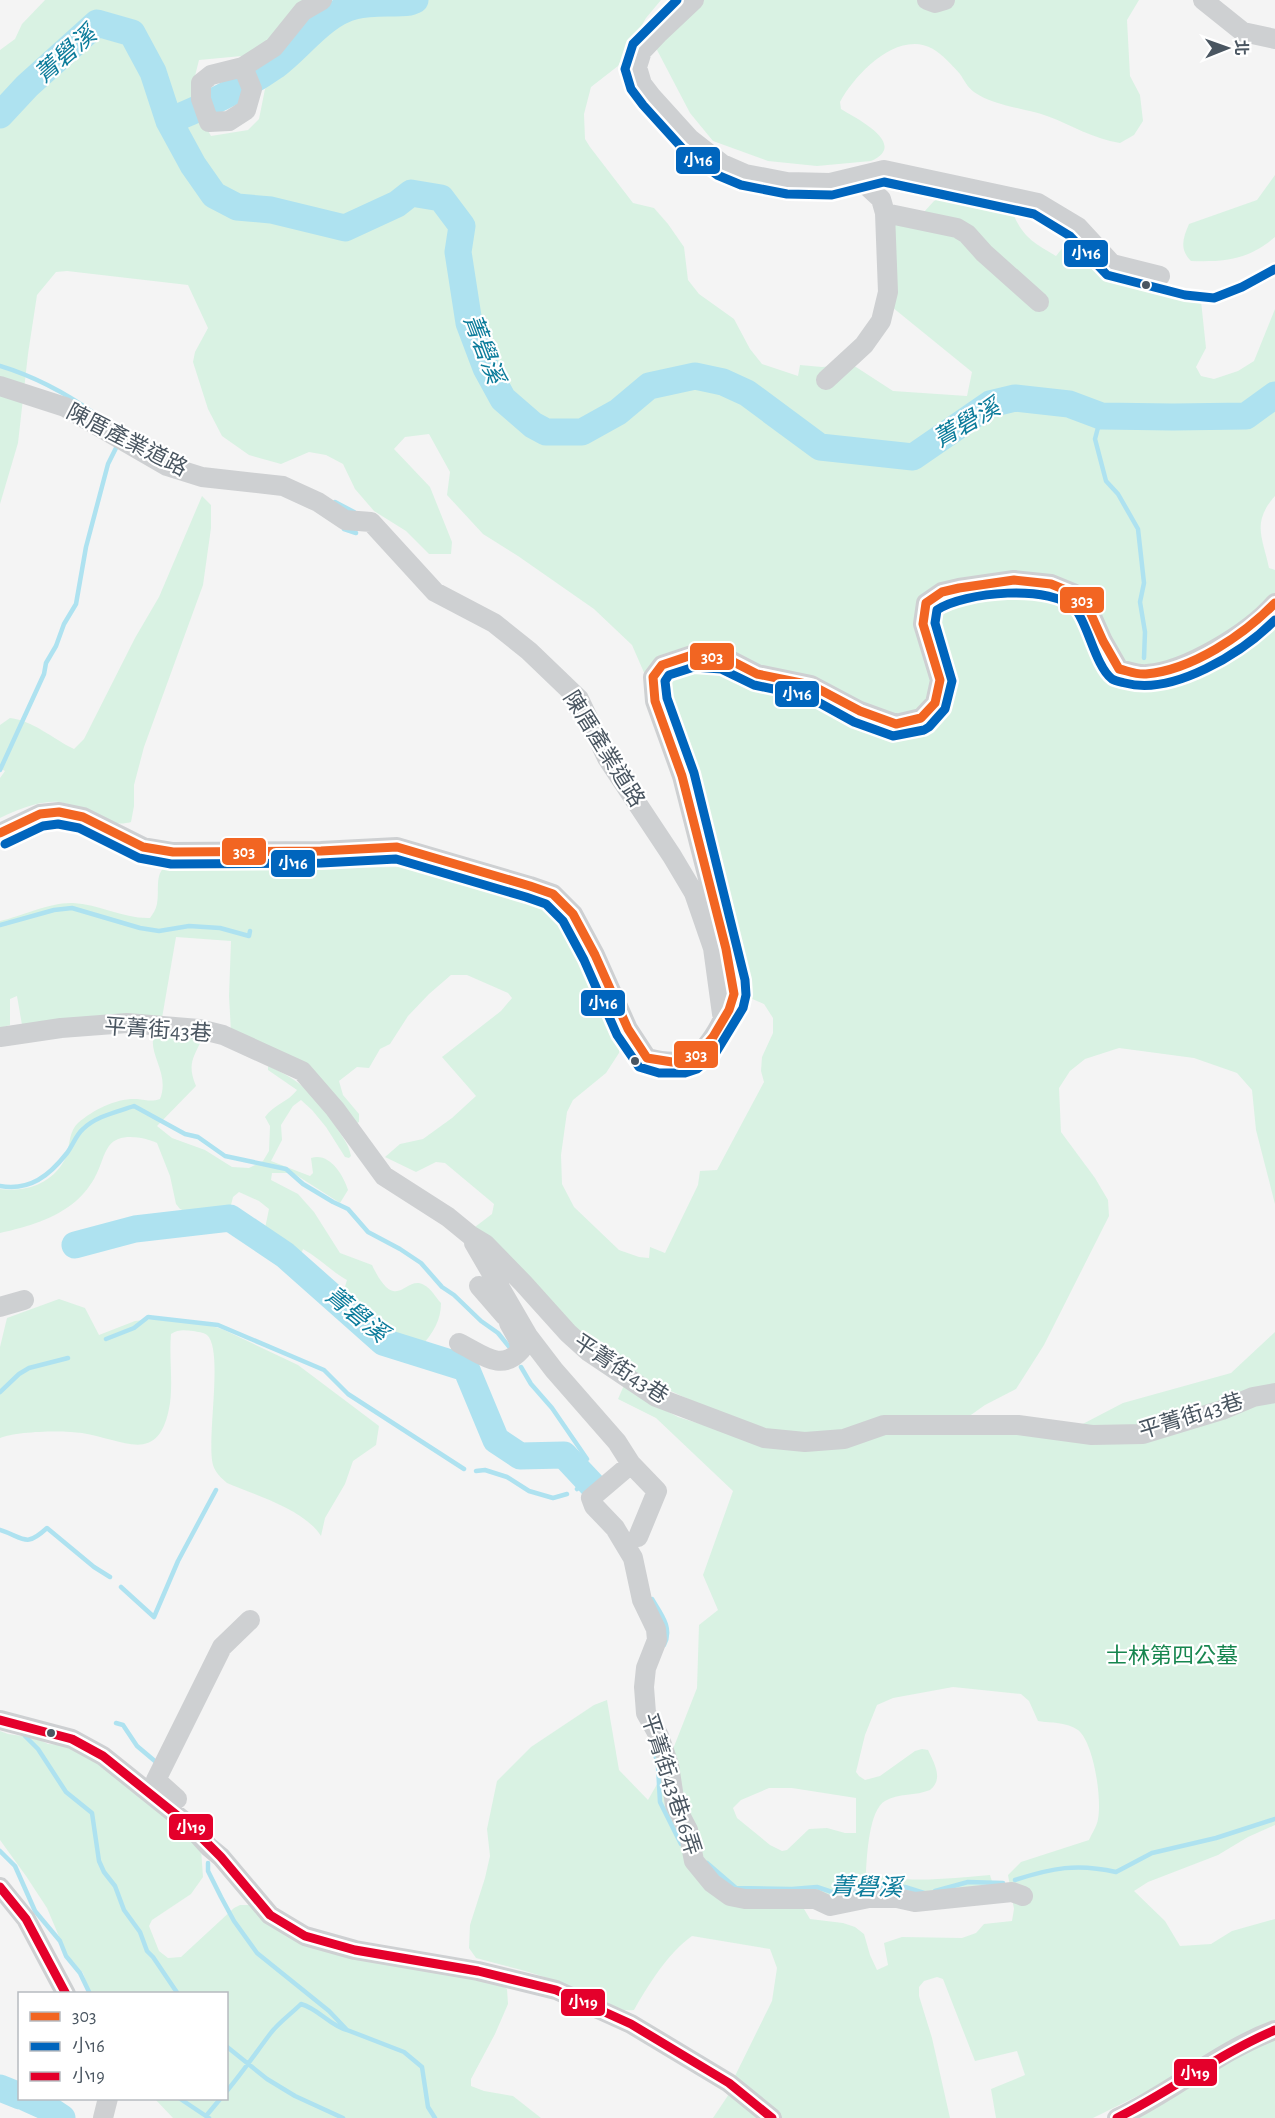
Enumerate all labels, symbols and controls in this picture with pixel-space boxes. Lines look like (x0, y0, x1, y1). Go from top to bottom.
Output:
north arrow (1197, 18, 1257, 78)
water label: 菁礐溪 (30, 19, 103, 88)
text: 北 (1233, 40, 1250, 56)
line badge: 小16 (675, 146, 721, 175)
text: 小16 (683, 152, 713, 169)
line badge: 小16 (1063, 239, 1109, 268)
text: 小16 (1071, 245, 1101, 262)
unlabelled marker (1140, 279, 1152, 291)
water label: 菁礐溪 (459, 310, 510, 390)
water label: 菁礐溪 (929, 392, 1007, 452)
street label: 陳厝產業道路 (63, 399, 191, 480)
line badge: 303 (1059, 586, 1105, 614)
text: 303 (1071, 593, 1093, 609)
line badge: 303 (689, 642, 735, 671)
text: 303 (701, 649, 723, 665)
line badge: 小16 (774, 680, 820, 708)
text: 小16 (782, 686, 812, 703)
street label: 陳厝產業道路 (560, 687, 649, 811)
line badge: 303 (221, 837, 267, 866)
text: 303 (233, 844, 255, 860)
line badge: 小16 (270, 849, 316, 878)
text: 小16 (278, 855, 308, 872)
line badge: 小16 (580, 989, 626, 1017)
text: 小16 (588, 995, 618, 1012)
street label: 平菁街43巷 (104, 1014, 213, 1045)
line badge: 303 (673, 1040, 719, 1069)
text: 303 (685, 1047, 707, 1063)
unlabelled marker (629, 1055, 641, 1067)
water label: 菁礐溪 (320, 1281, 395, 1349)
street label: 平菁街43巷 (570, 1330, 673, 1408)
street label: 平菁街43巷 (1136, 1389, 1246, 1442)
park label: 士林第四公墓 (1106, 1644, 1238, 1667)
street label: 平菁街43巷16弄 (638, 1710, 705, 1858)
unlabelled marker (45, 1727, 57, 1739)
line badge: 小19 (168, 1813, 214, 1841)
text: 小19 (176, 1819, 206, 1836)
water label: 菁礐溪 (830, 1873, 905, 1901)
line badge: 小19 (560, 1988, 606, 2017)
legend (18, 1992, 228, 2100)
text: 小19 (568, 1994, 598, 2011)
text: 303 (72, 2008, 96, 2026)
text: 小16 (72, 2036, 105, 2056)
line badge: 小19 (1173, 2058, 1218, 2087)
text: 小19 (1180, 2065, 1210, 2082)
text: 小19 (72, 2066, 105, 2086)

